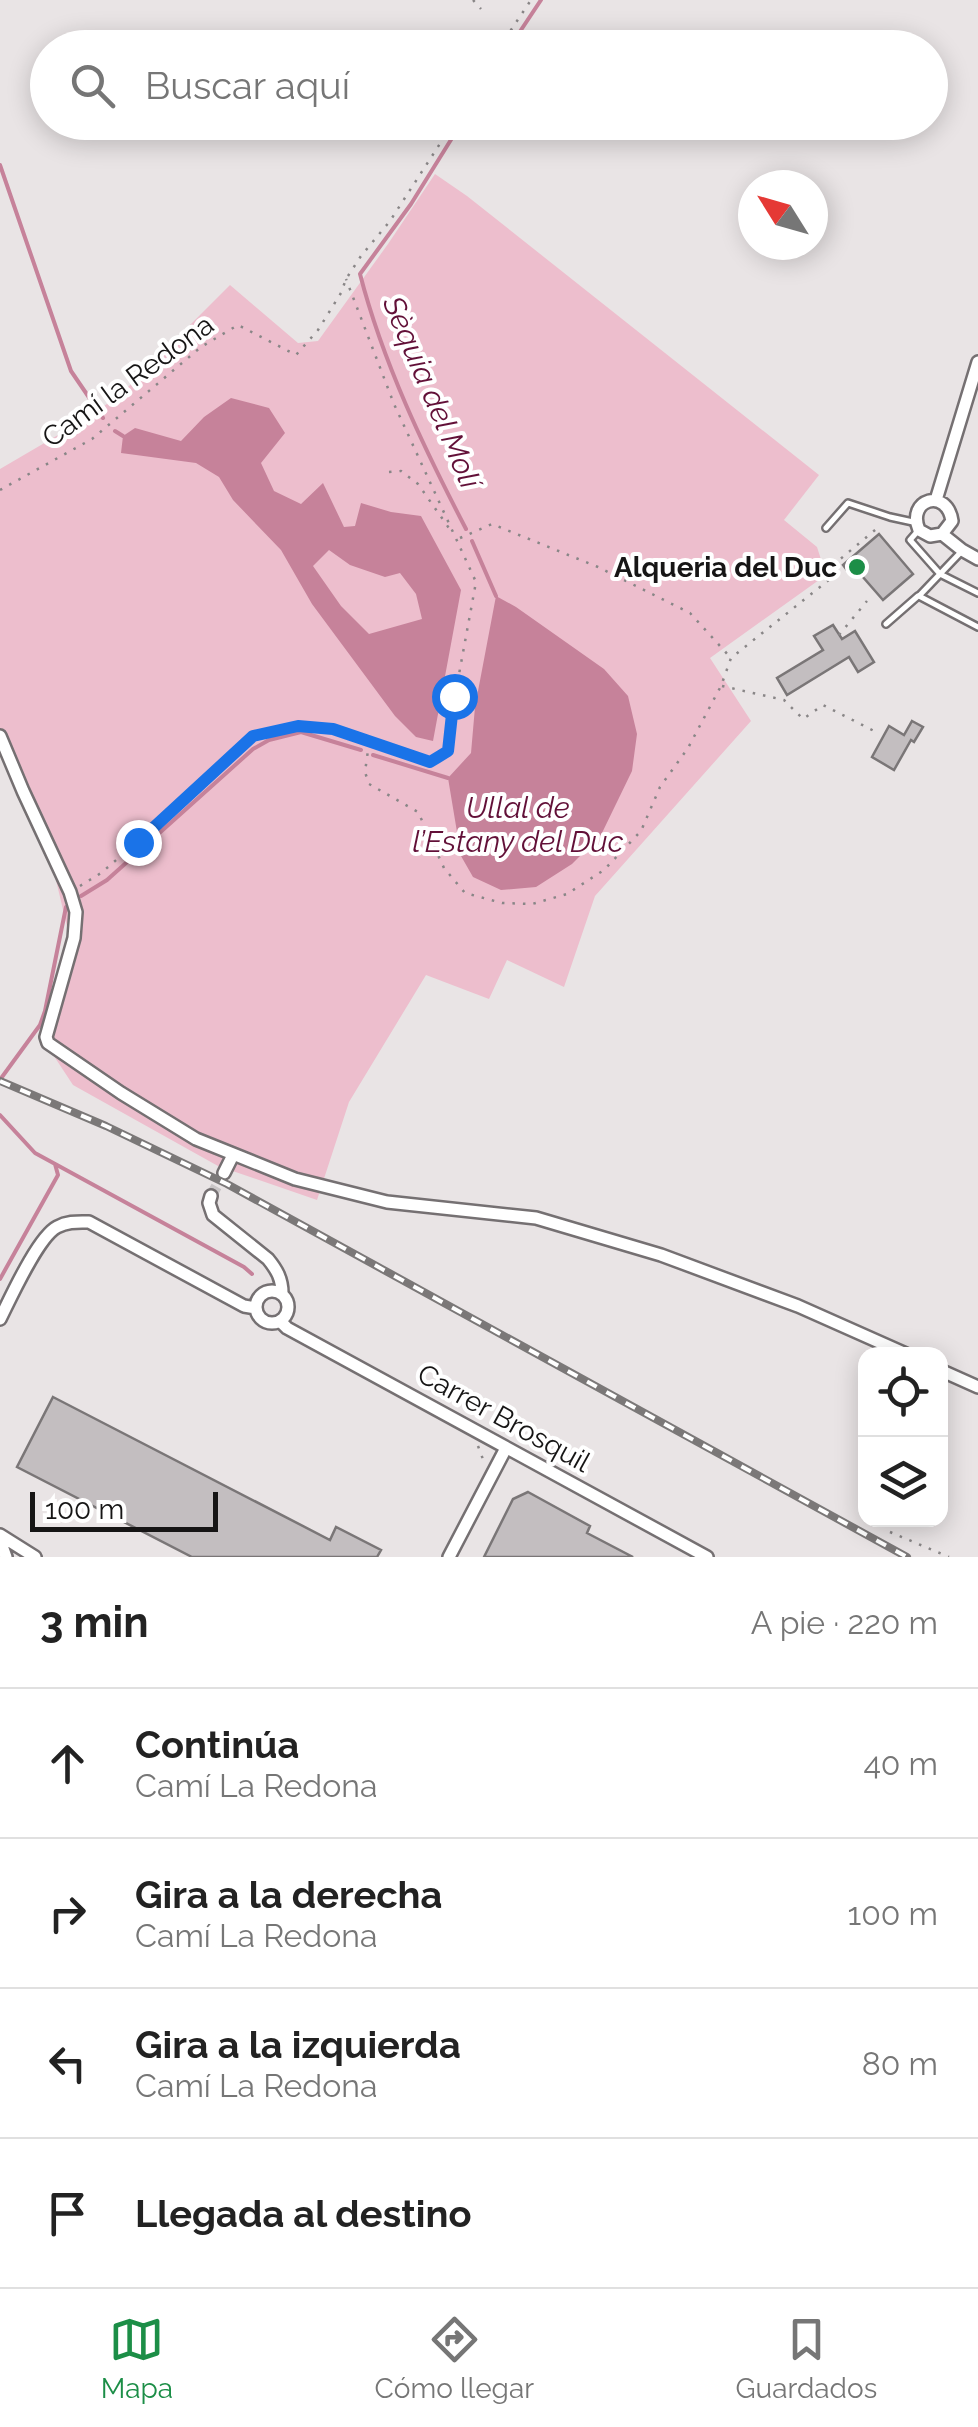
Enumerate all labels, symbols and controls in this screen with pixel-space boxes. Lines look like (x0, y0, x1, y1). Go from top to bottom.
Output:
search box (30, 30, 948, 140)
icon: search (65, 58, 120, 113)
text: Buscar aquí (145, 63, 350, 108)
north arrow (738, 170, 828, 260)
water label: Sèquia del Molí (375, 290, 489, 496)
street label: Camí la Redona (36, 308, 220, 454)
place label: Alqueria del Duc (614, 551, 837, 584)
marker: Alqueria del Duc (846, 556, 868, 578)
route start (432, 674, 478, 720)
water label: Ullal de l’Estany del Duc (413, 790, 624, 859)
route end (116, 820, 162, 866)
map controls (858, 1347, 948, 1527)
button: locate (858, 1347, 948, 1437)
street label: Carrer Brosquil (412, 1357, 596, 1479)
button: layers (858, 1437, 948, 1527)
scale bar (30, 1487, 218, 1532)
text: 100 m (45, 1493, 124, 1526)
text: 3 min (40, 1598, 149, 1647)
text: A pie · 220 m (751, 1604, 938, 1641)
text: Continúa (135, 1722, 299, 1767)
icon: ahead (40, 1736, 95, 1791)
text: 40 m (863, 1745, 938, 1782)
text: Camí La Redona (135, 1767, 377, 1804)
text: Gira a la derecha (135, 1872, 442, 1917)
icon: right (40, 1886, 95, 1941)
text: 100 m (848, 1895, 938, 1932)
text: Camí La Redona (135, 1917, 377, 1954)
text: Gira a la izquierda (135, 2022, 461, 2067)
icon: left (40, 2036, 95, 2091)
text: 80 m (862, 2045, 938, 2082)
text: Camí La Redona (135, 2067, 377, 2104)
icon: arrive (40, 2186, 95, 2241)
text: Llegada al destino (135, 2191, 472, 2236)
tab: Mapa (101, 2312, 173, 2405)
tab: Cómo llegar (375, 2312, 534, 2405)
tab: Guardados (736, 2312, 877, 2405)

